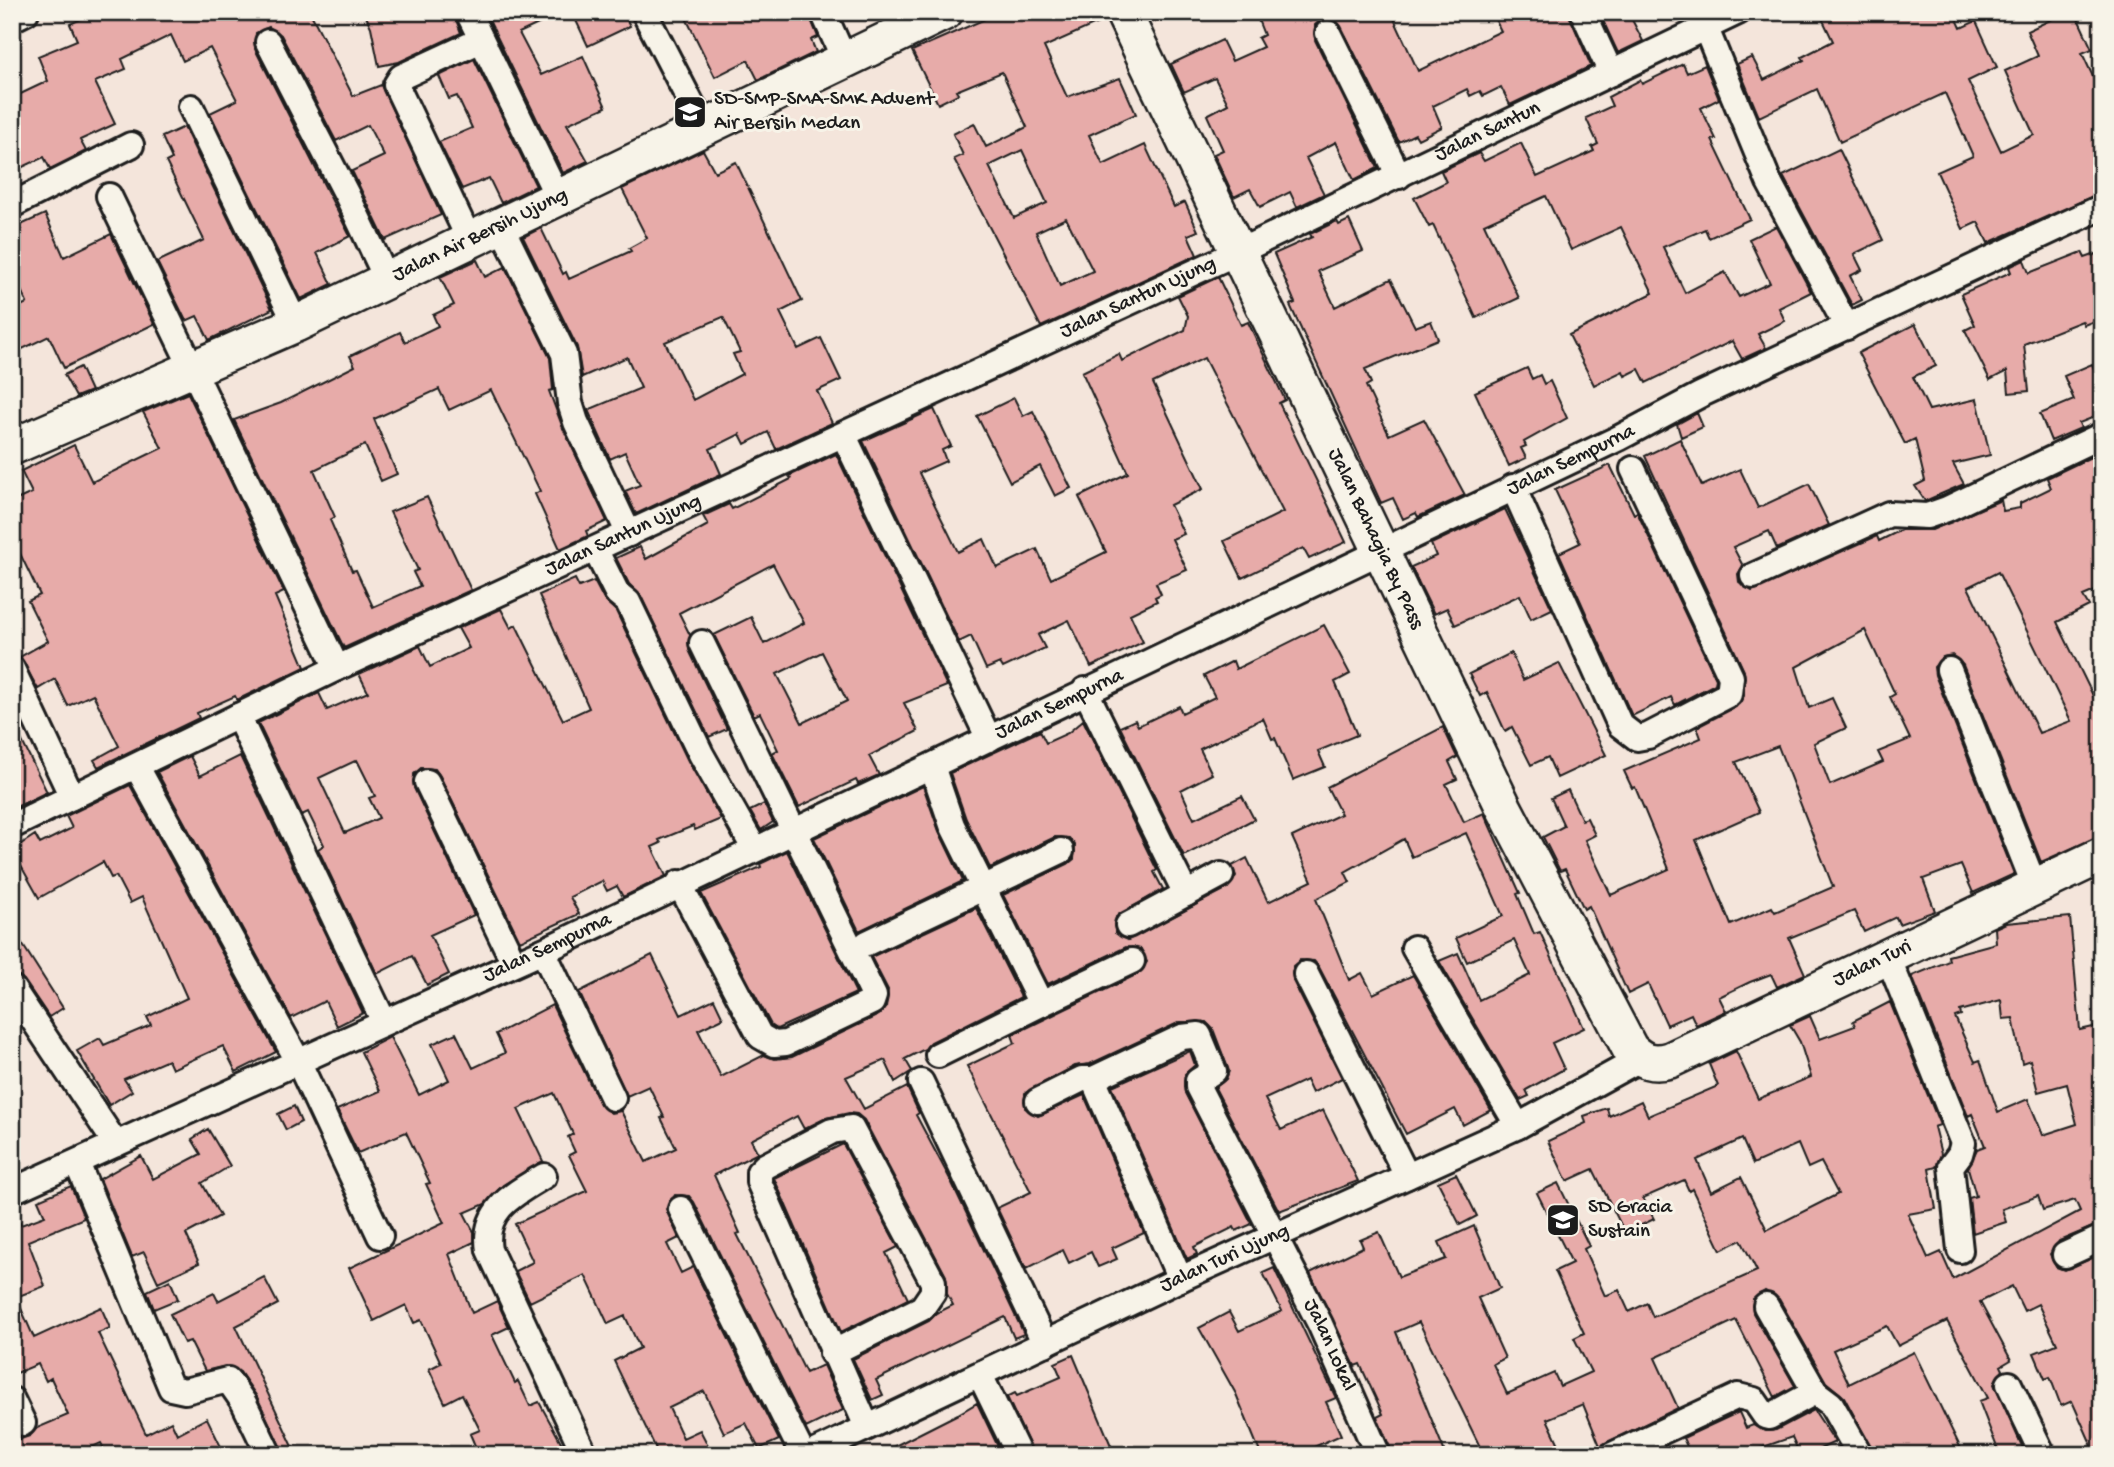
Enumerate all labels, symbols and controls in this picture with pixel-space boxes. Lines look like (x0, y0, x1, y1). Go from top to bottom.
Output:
place label: SD-SMP-SMA-SMK Advent Air Bersih Medan (714, 88, 936, 137)
school or university icon: SD-SMP-SMA-SMK Advent Air Bersih Medan (671, 93, 709, 131)
street label: Jalan Santun (1431, 96, 1545, 168)
street label: Jalan Air Bersih Ujung (389, 183, 572, 288)
street label: Jalan Santun Ujung (1056, 251, 1220, 345)
street label: Jalan Sempurna (1503, 419, 1641, 502)
street label: Jalan Bahagia By Pass (1321, 444, 1430, 634)
street label: Jalan Santun Ujung (542, 489, 706, 582)
street label: Jalan Sempurna (992, 663, 1129, 746)
street label: Jalan Sempurna (479, 907, 617, 989)
street label: Jalan Turi (1829, 934, 1916, 993)
place label: SD Gracia Sustain (1588, 1196, 1673, 1245)
school or university icon: SD Gracia Sustain (1544, 1201, 1582, 1239)
street label: Jalan Turi Ujung (1156, 1219, 1294, 1299)
street label: Jalan Lokal (1297, 1295, 1361, 1395)

